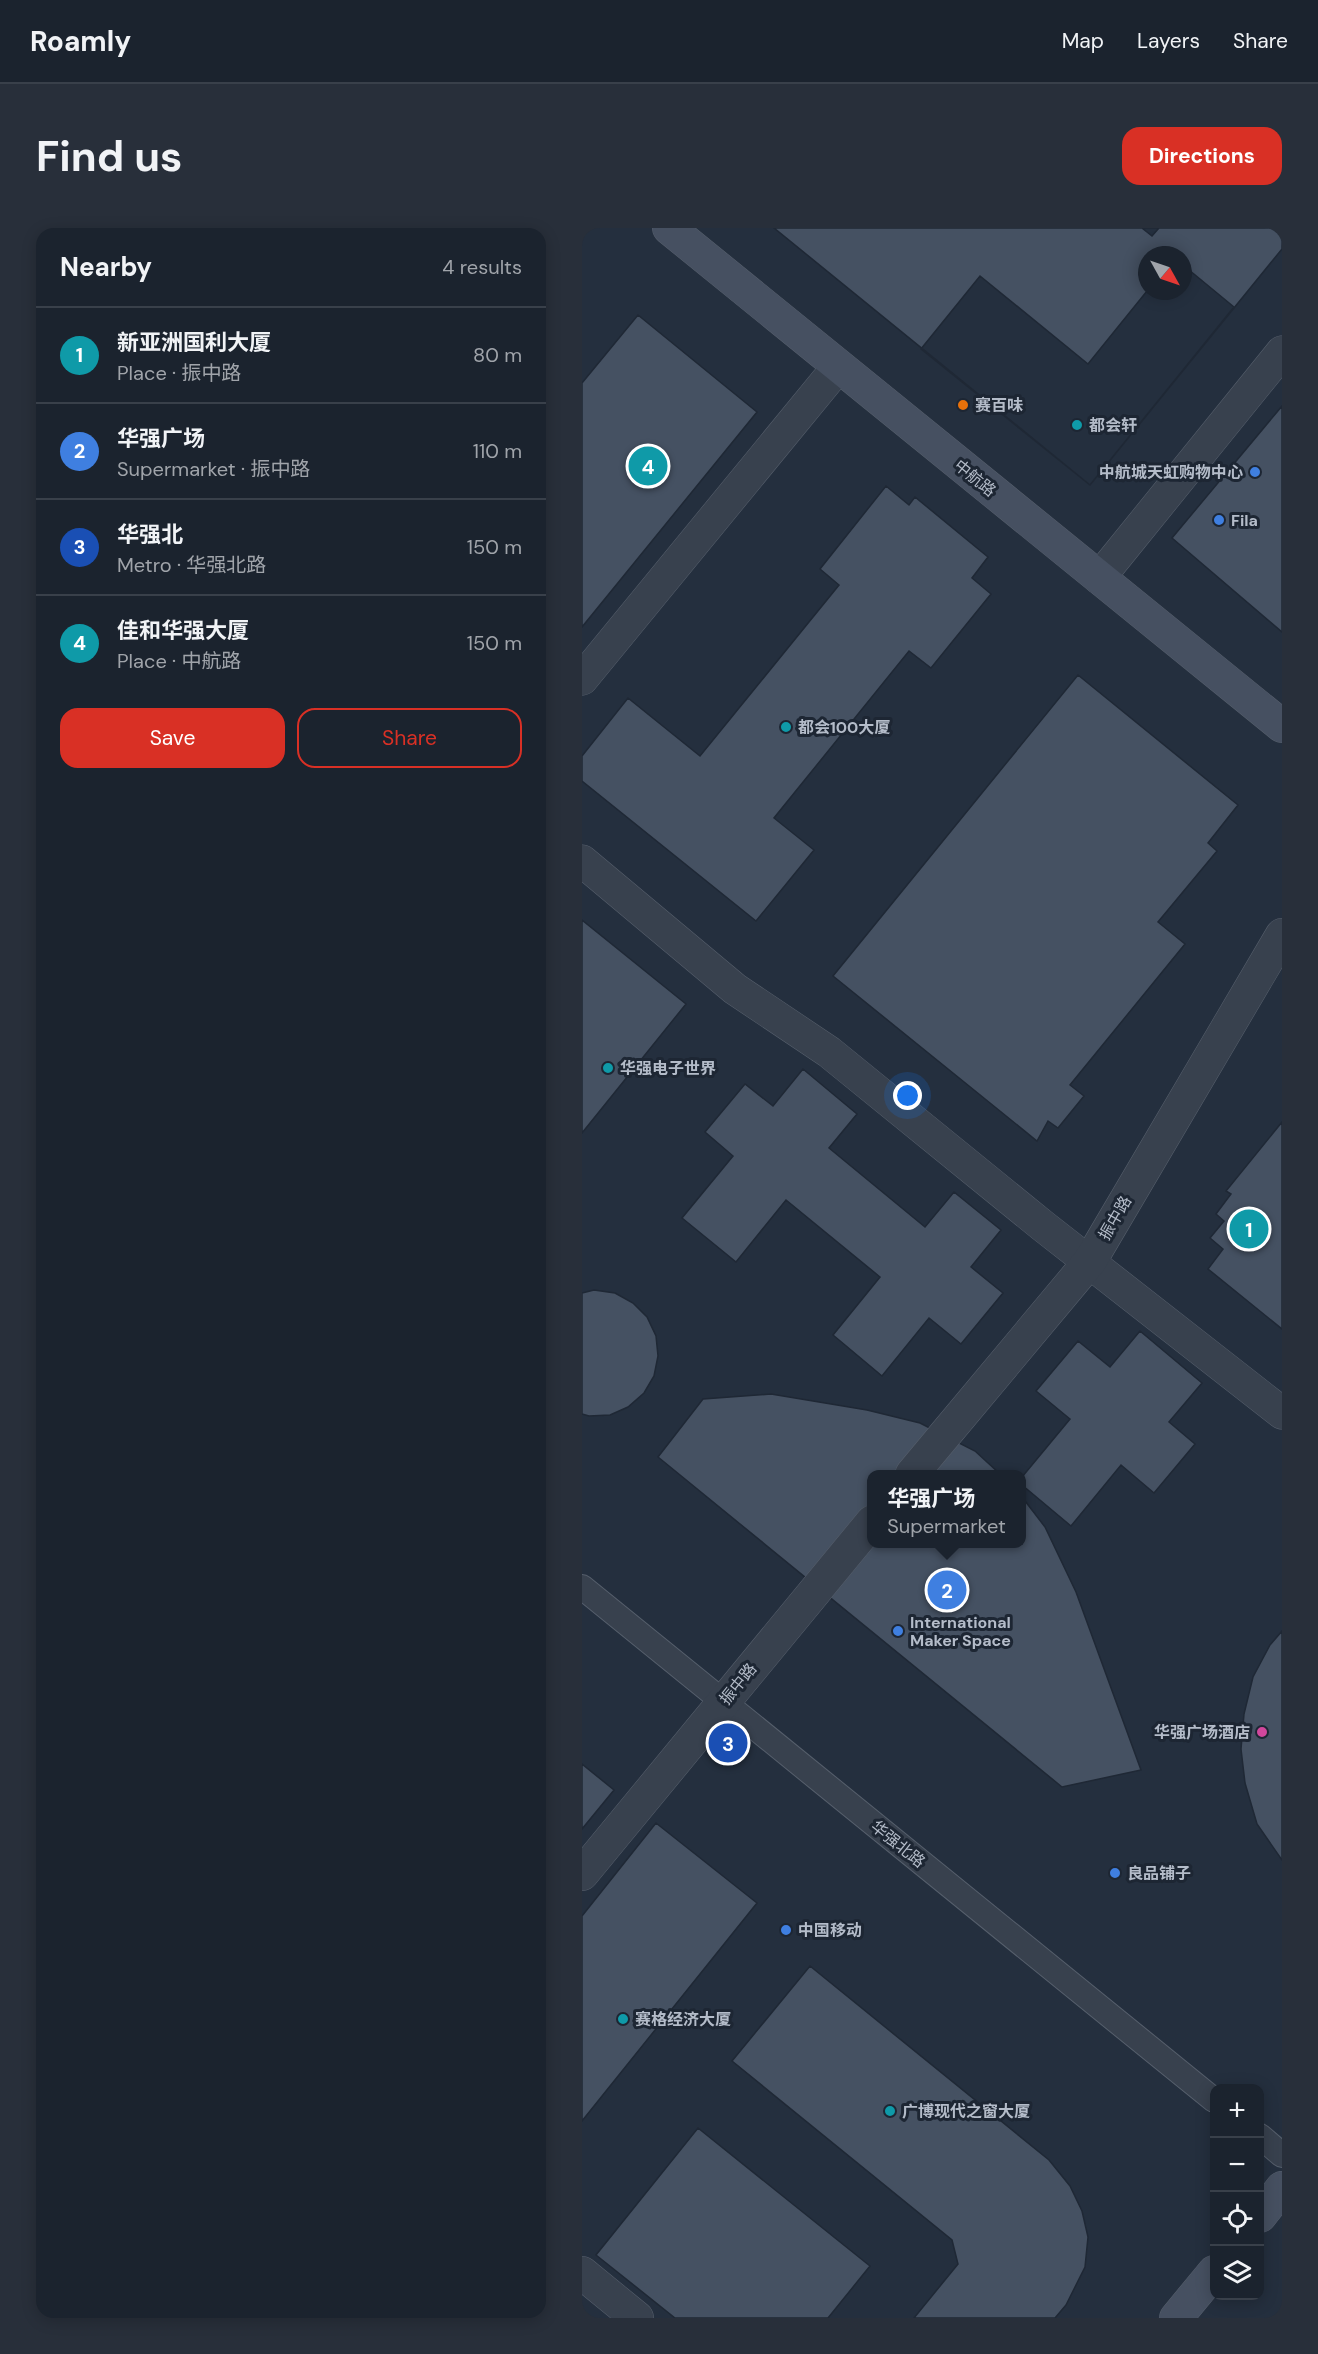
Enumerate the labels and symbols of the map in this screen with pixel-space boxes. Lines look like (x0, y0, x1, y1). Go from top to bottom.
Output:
north arrow (1138, 246, 1192, 300)
place label: 赛百味 (975, 395, 1023, 416)
marker: 赛百味 (956, 398, 970, 412)
place label: 都会轩 (1089, 415, 1137, 436)
marker: 都会轩 (1070, 418, 1084, 432)
pin: 4 (628, 444, 668, 488)
street label: 中航路 (950, 455, 1000, 501)
place label: 中航城天虹购物中心 (1099, 462, 1243, 483)
marker: 中航城天虹购物中心 (1248, 465, 1262, 479)
place label: Fila (1231, 510, 1258, 531)
marker: Fila (1212, 513, 1226, 527)
place label: 都会100大厦 (798, 717, 890, 738)
marker: 都会100大厦 (779, 720, 793, 734)
place label: 华强电子世界 (620, 1058, 716, 1079)
marker: 华强电子世界 (601, 1061, 615, 1075)
your location (893, 1081, 922, 1110)
street label: 振中路 (1094, 1192, 1136, 1244)
pin: 1 (1230, 1206, 1268, 1252)
pin: 2 (928, 1568, 967, 1612)
place label: International Maker Space (910, 1612, 1011, 1651)
marker: International Maker Space (891, 1624, 905, 1638)
street label: 振中路 (715, 1659, 761, 1709)
pin: 3 (708, 1720, 748, 1766)
place label: 华强广场酒店 (1154, 1722, 1250, 1743)
marker: 华强广场酒店 (1255, 1725, 1269, 1739)
street label: 华强北路 (867, 1816, 929, 1872)
place label: 良品铺子 (1127, 1863, 1191, 1884)
marker: 良品铺子 (1108, 1866, 1122, 1880)
place label: 中国移动 (798, 1920, 862, 1941)
marker: 中国移动 (779, 1923, 793, 1937)
place label: 赛格经济大厦 (635, 2009, 731, 2030)
marker: 赛格经济大厦 (616, 2012, 630, 2026)
place label: 广博现代之窗大厦 (902, 2101, 1030, 2122)
marker: 广博现代之窗大厦 (883, 2104, 897, 2118)

